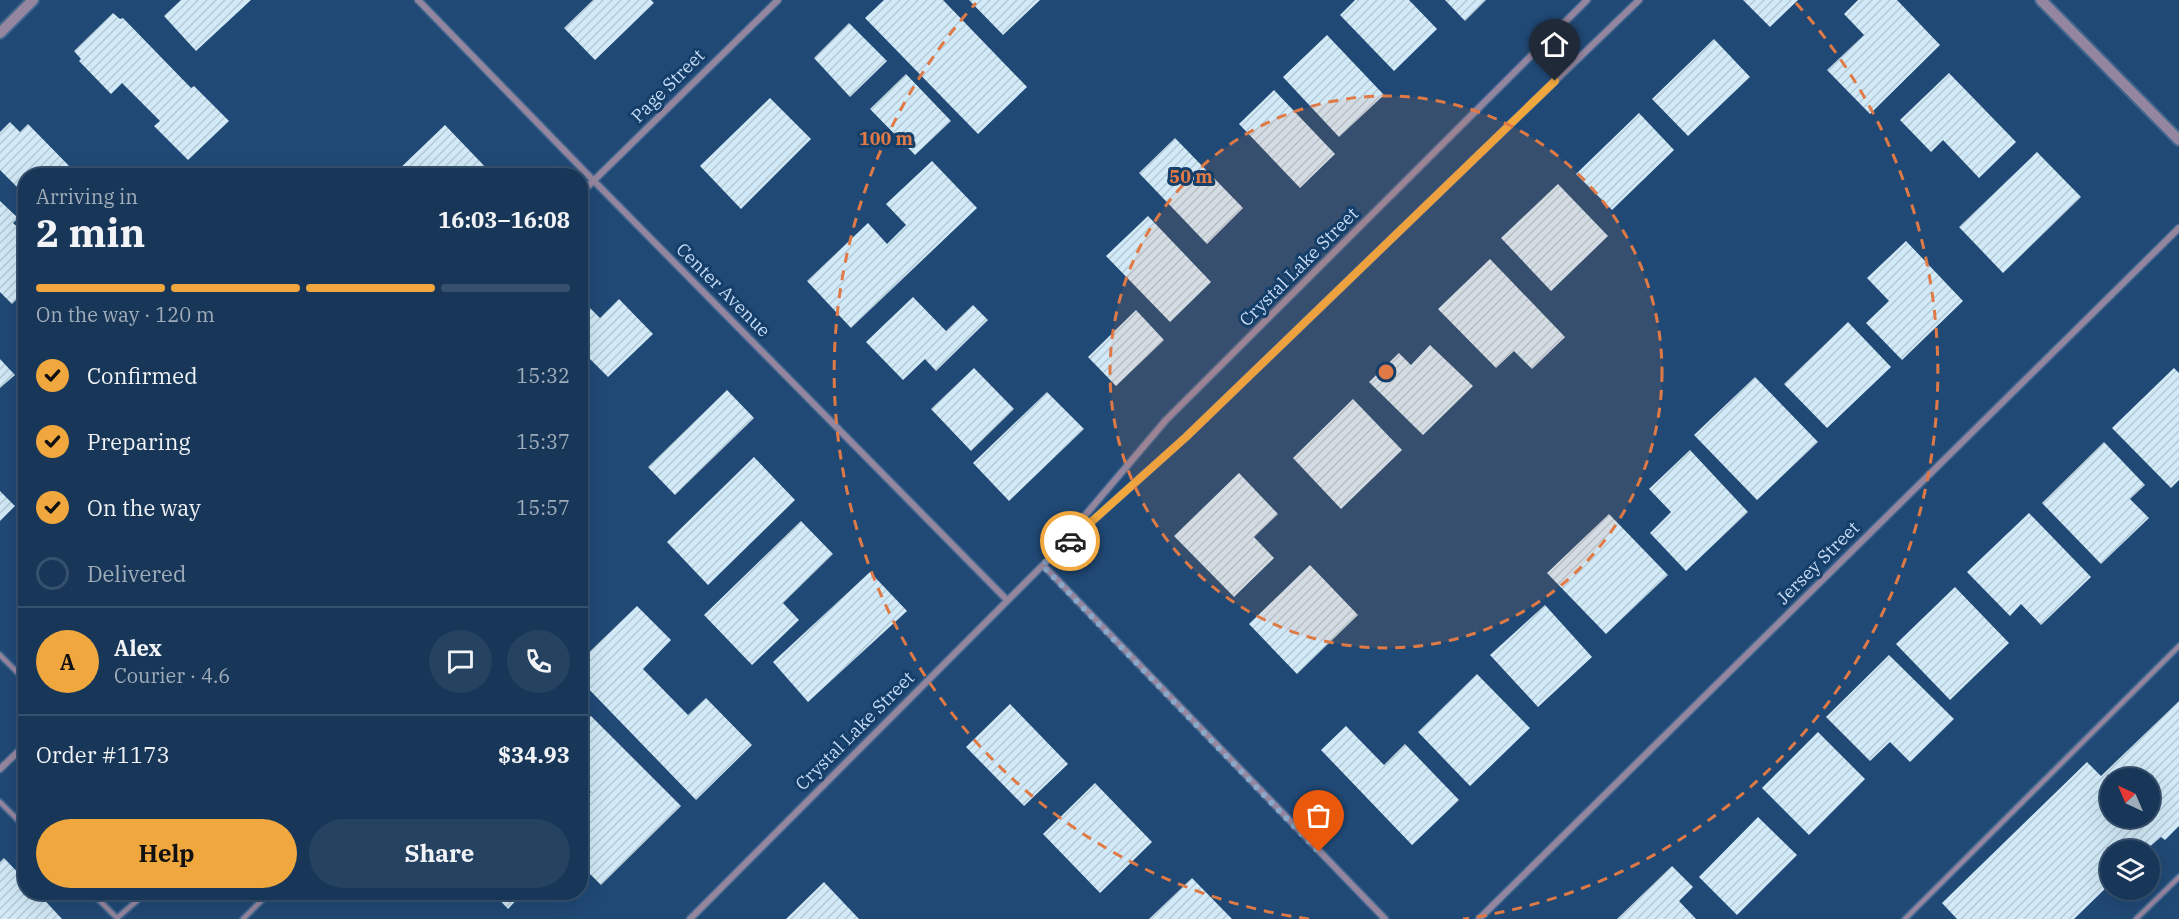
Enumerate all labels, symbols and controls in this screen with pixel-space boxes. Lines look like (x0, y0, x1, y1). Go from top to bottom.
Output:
pin (1529, 19, 1580, 81)
icon: home (1538, 28, 1571, 61)
street label: Page Street (626, 44, 709, 127)
text: 100 m (859, 127, 914, 150)
text: 50 m (1169, 165, 1213, 188)
text: Arriving in (36, 183, 138, 210)
street label: Crystal Lake Street (1234, 202, 1363, 331)
text: 16:03–16:08 (438, 205, 570, 234)
text: 2 min (36, 207, 145, 258)
street label: Center Avenue (671, 238, 775, 342)
text: On the way · 120 m (36, 301, 215, 328)
icon: check (36, 359, 69, 392)
text: Confirmed (87, 361, 198, 390)
text: 15:32 (516, 362, 570, 389)
centre of rings (1376, 362, 1396, 382)
icon: check (36, 425, 69, 458)
text: Preparing (87, 427, 191, 456)
text: 15:37 (516, 428, 570, 455)
icon: check (36, 491, 69, 524)
text: On the way (87, 493, 201, 522)
text: 15:57 (516, 494, 570, 521)
courier (1040, 511, 1100, 571)
street label: Jersey Street (1771, 516, 1864, 609)
icon: car (1054, 525, 1087, 558)
text: Delivered (87, 559, 186, 588)
button: chat (429, 630, 492, 693)
button: phone (507, 630, 570, 693)
text: Alex (114, 633, 162, 662)
text: A (60, 647, 75, 676)
text: Courier · 4.6 (114, 662, 230, 689)
street label: Crystal Lake Street (790, 666, 919, 795)
text: Order #1173 (36, 740, 170, 769)
text: $34.93 (498, 740, 570, 769)
north arrow (2100, 768, 2160, 828)
map controls (2100, 768, 2160, 900)
pin (1293, 790, 1344, 852)
icon: bag (1302, 799, 1335, 832)
button: Help (36, 819, 297, 888)
button: Share (309, 819, 570, 888)
button: layers (2100, 840, 2160, 900)

